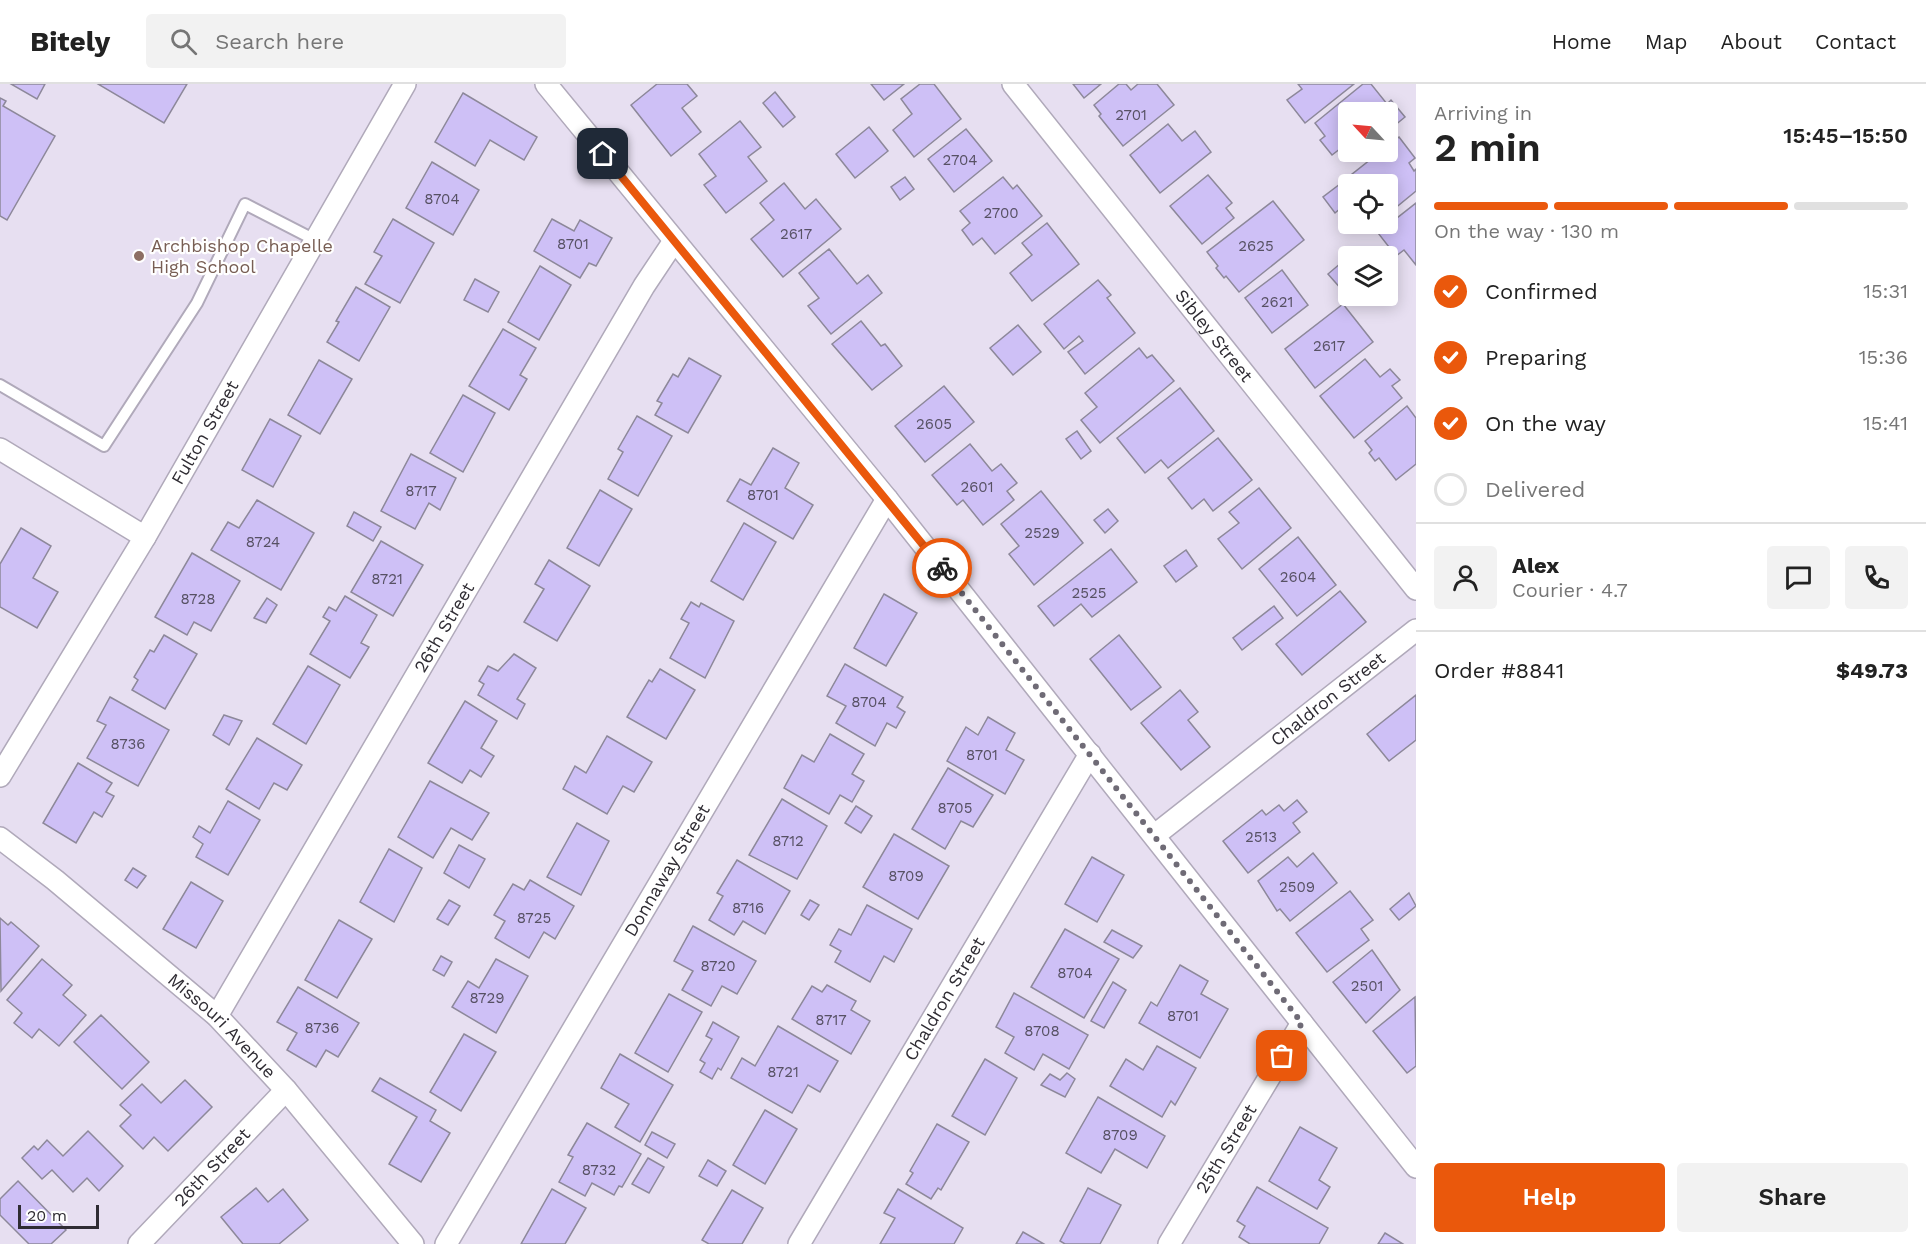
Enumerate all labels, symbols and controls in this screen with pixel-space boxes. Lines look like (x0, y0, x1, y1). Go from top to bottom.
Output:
search box (146, 14, 566, 68)
text: Bitely (30, 25, 110, 58)
icon: search (167, 25, 200, 58)
text: Search here (215, 29, 344, 54)
text: Home (1552, 29, 1612, 54)
text: Map (1645, 29, 1688, 54)
text: About (1721, 29, 1782, 54)
text: Contact (1815, 29, 1896, 54)
text: Arriving in (1434, 101, 1532, 125)
north arrow (1338, 102, 1398, 162)
map controls (1338, 102, 1398, 306)
house number: 2701 (1115, 106, 1147, 124)
text: 15:45–15:50 (1783, 123, 1908, 148)
text: 2 min (1434, 125, 1541, 170)
pin (577, 128, 628, 179)
icon: home (586, 137, 619, 170)
house number: 2704 (942, 151, 978, 169)
button: locate (1338, 174, 1398, 234)
house number: 8704 (424, 190, 460, 208)
house number: 2700 (983, 204, 1019, 222)
text: On the way · 130 m (1434, 219, 1619, 243)
house number: 2617 (780, 225, 812, 243)
place label: Archbishop Chapelle High School (151, 235, 333, 277)
house number: 8701 (557, 235, 589, 253)
house number: 2625 (1238, 237, 1274, 255)
button: layers (1338, 246, 1398, 306)
marker: Archbishop Chapelle High School (132, 249, 146, 263)
icon: check (1434, 275, 1467, 308)
text: Confirmed (1485, 279, 1598, 304)
text: 15:31 (1863, 279, 1908, 303)
street label: Sibley Street (1171, 285, 1258, 386)
house number: 2621 (1261, 293, 1293, 311)
house number: 2617 (1313, 337, 1345, 355)
icon: check (1434, 341, 1467, 374)
text: Preparing (1485, 345, 1586, 370)
text: 15:36 (1859, 345, 1908, 369)
street label: Fulton Street (166, 376, 243, 488)
icon: check (1434, 407, 1467, 440)
text: On the way (1485, 411, 1606, 436)
text: 15:41 (1863, 411, 1908, 435)
house number: 2605 (916, 415, 952, 433)
text: Delivered (1485, 477, 1585, 502)
house number: 2601 (960, 478, 994, 496)
house number: 8717 (405, 482, 437, 500)
house number: 8701 (747, 486, 779, 504)
house number: 2529 (1024, 524, 1060, 542)
house number: 8724 (246, 533, 280, 551)
courier (912, 538, 972, 598)
button: person (1434, 546, 1497, 609)
button: chat (1767, 546, 1830, 609)
button: phone (1845, 546, 1908, 609)
icon: bike (926, 552, 959, 585)
text: Alex (1512, 553, 1559, 578)
house number: 2604 (1280, 568, 1316, 586)
house number: 8721 (371, 570, 403, 588)
street label: 26th Street (409, 578, 478, 676)
text: Courier · 4.7 (1512, 578, 1628, 602)
house number: 2525 (1072, 584, 1106, 602)
house number: 8728 (180, 590, 216, 608)
street label: Chaldron Street (1266, 647, 1390, 750)
text: Order #8841 (1434, 658, 1564, 683)
text: $49.73 (1836, 658, 1908, 683)
house number: 8704 (851, 693, 887, 711)
house number: 8736 (111, 735, 145, 753)
house number: 8701 (966, 746, 998, 764)
house number: 8705 (938, 799, 972, 817)
street label: Donnaway Street (619, 800, 714, 940)
house number: 2513 (1245, 828, 1277, 846)
house number: 8712 (772, 832, 804, 850)
house number: 8709 (888, 867, 924, 885)
house number: 2509 (1279, 878, 1315, 896)
house number: 8716 (732, 899, 764, 917)
house number: 8725 (517, 909, 551, 927)
street label: Chaldron Street (899, 933, 989, 1064)
house number: 8720 (700, 957, 736, 975)
house number: 8704 (1057, 964, 1093, 982)
street label: Missouri Avenue (164, 968, 281, 1082)
house number: 2501 (1351, 977, 1383, 995)
house number: 8729 (469, 989, 505, 1007)
house number: 8701 (1167, 1007, 1199, 1025)
house number: 8717 (815, 1011, 847, 1029)
house number: 8736 (305, 1019, 339, 1037)
house number: 8708 (1024, 1022, 1060, 1040)
pin (1256, 1030, 1307, 1081)
icon: bag (1265, 1039, 1298, 1072)
house number: 8721 (767, 1063, 799, 1081)
street label: 25th Street (1191, 1100, 1261, 1197)
street label: 26th Street (170, 1123, 254, 1211)
house number: 8709 (1102, 1126, 1138, 1144)
house number: 8732 (582, 1161, 616, 1179)
button: Help (1434, 1163, 1665, 1232)
button: Share (1677, 1163, 1908, 1232)
scale bar (18, 1202, 99, 1230)
text: 20 m (27, 1206, 67, 1225)

